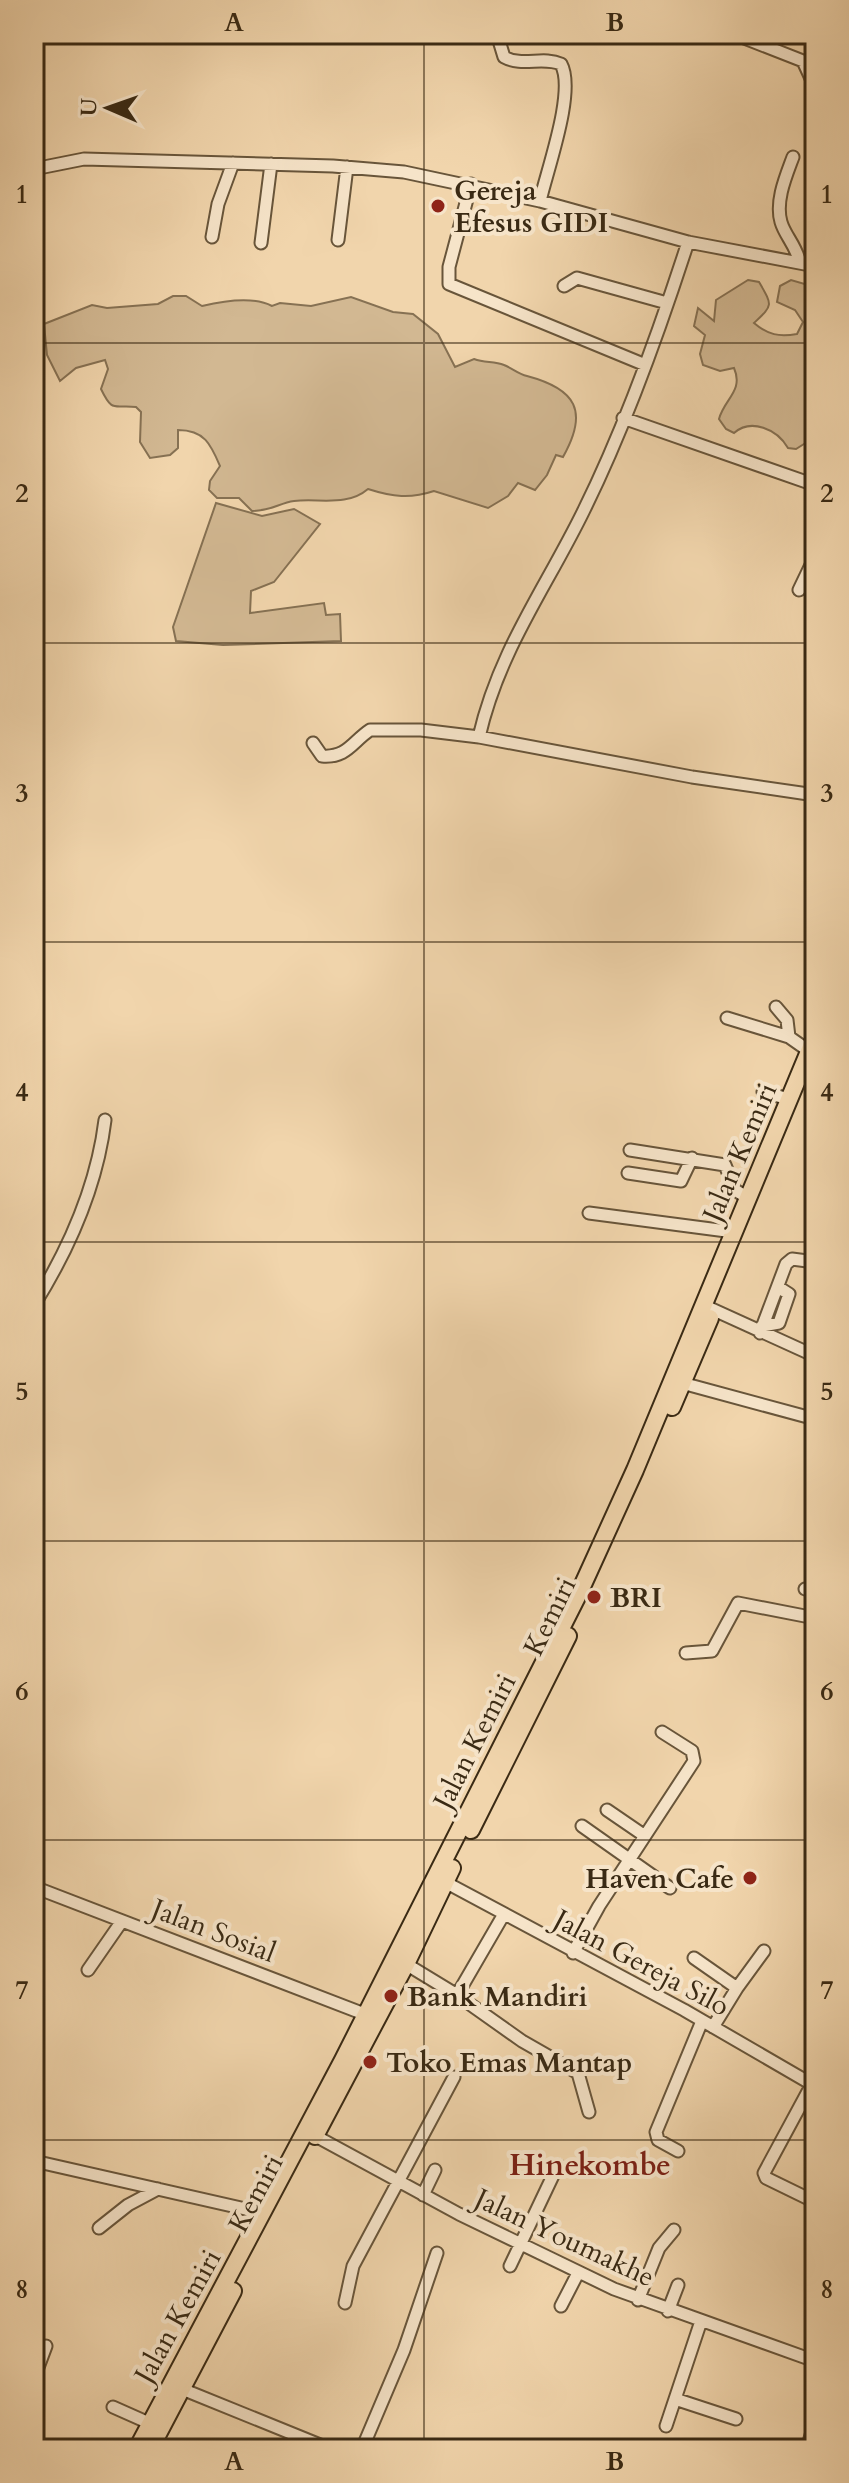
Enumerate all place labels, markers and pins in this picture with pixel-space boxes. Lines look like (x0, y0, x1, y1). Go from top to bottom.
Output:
place label: Gereja Efesus GIDI (454, 172, 608, 242)
marker: Gereja Efesus GIDI (429, 197, 447, 215)
place label: BRI (610, 1579, 662, 1617)
marker: BRI (585, 1588, 603, 1606)
place label: Haven Cafe (585, 1860, 734, 1898)
marker: Haven Cafe (741, 1869, 759, 1887)
place label: Bank Mandiri (407, 1978, 588, 2016)
marker: Bank Mandiri (382, 1987, 400, 2005)
place label: Toko Emas Mantap (386, 2044, 632, 2082)
marker: Toko Emas Mantap (361, 2053, 379, 2071)

